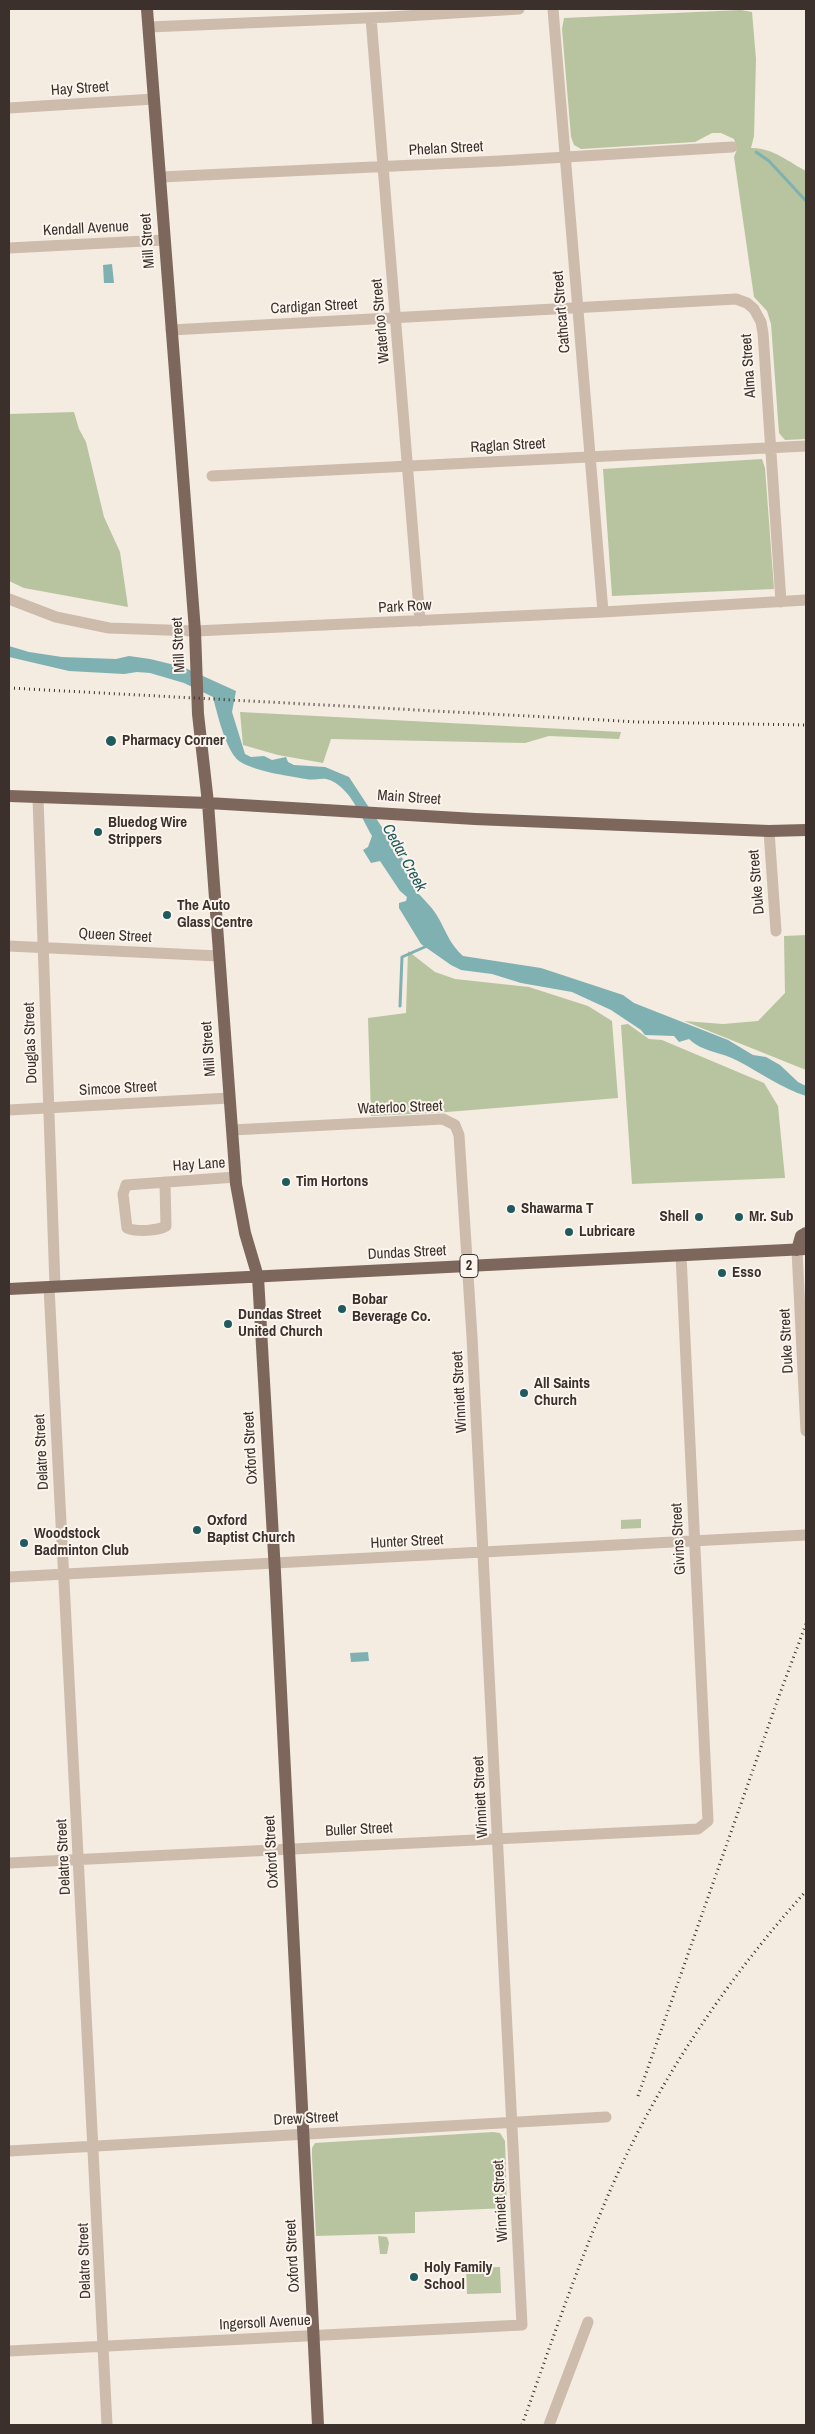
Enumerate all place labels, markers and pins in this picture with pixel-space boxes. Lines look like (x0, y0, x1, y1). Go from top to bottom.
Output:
place label: Pharmacy Corner (122, 732, 225, 750)
marker: Pharmacy Corner (104, 734, 118, 748)
place label: Bluedog Wire Strippers (108, 814, 187, 849)
marker: Bluedog Wire Strippers (92, 826, 104, 838)
place label: The Auto Glass Centre (177, 897, 253, 932)
marker: The Auto Glass Centre (161, 909, 173, 921)
place label: Tim Hortons (296, 1173, 368, 1191)
marker: Tim Hortons (280, 1176, 292, 1188)
place label: Shawarma T (521, 1200, 593, 1218)
marker: Shawarma T (505, 1203, 517, 1215)
place label: Shell (660, 1208, 689, 1226)
place label: Mr. Sub (749, 1208, 793, 1226)
marker: Shell (693, 1211, 705, 1223)
marker: Mr. Sub (733, 1211, 745, 1223)
place label: Lubricare (579, 1223, 635, 1241)
marker: Lubricare (563, 1226, 575, 1238)
place label: Esso (732, 1264, 761, 1282)
marker: Esso (716, 1267, 728, 1279)
place label: Bobar Beverage Co. (352, 1291, 431, 1326)
marker: Bobar Beverage Co. (336, 1303, 348, 1315)
place label: Dundas Street United Church (238, 1306, 323, 1341)
marker: Dundas Street United Church (222, 1318, 234, 1330)
place label: All Saints Church (534, 1375, 590, 1410)
marker: All Saints Church (518, 1387, 530, 1399)
place label: Oxford Baptist Church (207, 1512, 295, 1547)
marker: Oxford Baptist Church (191, 1524, 203, 1536)
place label: Woodstock Badminton Club (34, 1525, 129, 1560)
marker: Woodstock Badminton Club (18, 1537, 30, 1549)
place label: Holy Family School (424, 2259, 492, 2294)
marker: Holy Family School (408, 2271, 420, 2283)

